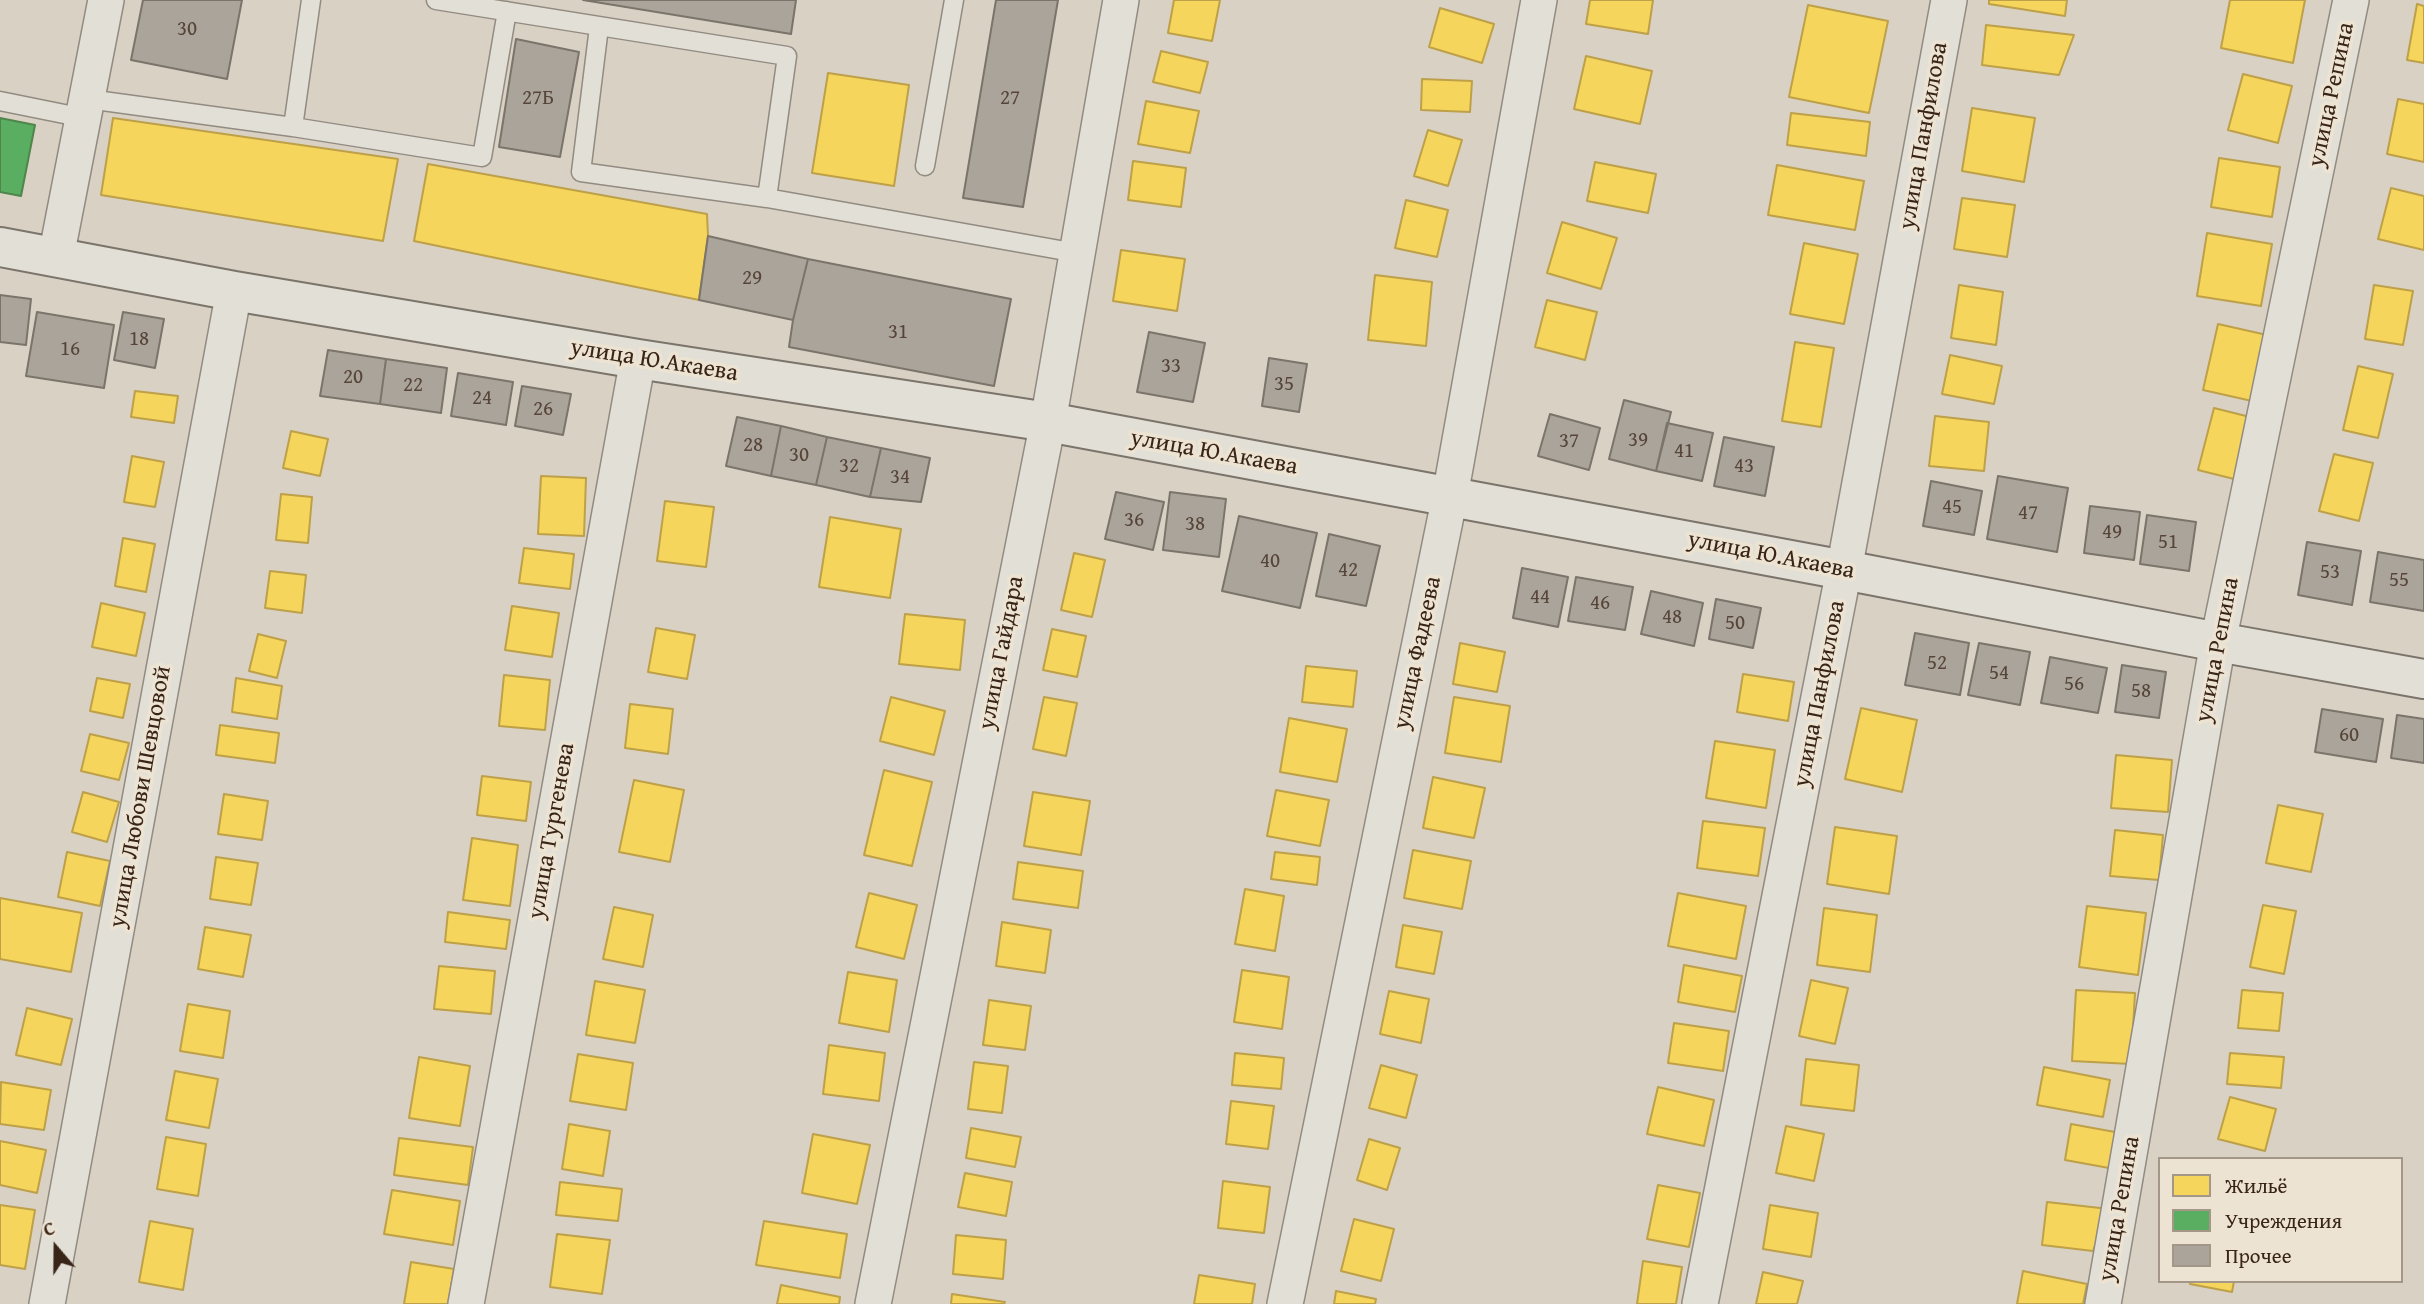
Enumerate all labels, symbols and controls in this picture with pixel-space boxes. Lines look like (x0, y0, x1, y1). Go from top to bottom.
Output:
house number: 30 (177, 17, 197, 43)
street label: улица Репина (2303, 20, 2361, 170)
street label: улица Панфилова (1893, 40, 1955, 232)
house number: 27Б (522, 86, 554, 112)
house number: 27 (1000, 86, 1020, 112)
house number: 29 (742, 266, 762, 292)
house number: 31 (888, 320, 908, 346)
house number: 18 (129, 327, 149, 353)
street label: улица Ю.Акаева (568, 334, 740, 388)
house number: 16 (60, 337, 80, 363)
house number: 33 (1161, 354, 1181, 380)
house number: 20 (343, 365, 363, 391)
house number: 35 (1274, 372, 1294, 398)
house number: 22 (403, 373, 423, 399)
house number: 24 (472, 386, 492, 412)
house number: 26 (533, 397, 553, 423)
street label: улица Ю.Акаева (1128, 424, 1300, 482)
house number: 39 (1628, 428, 1648, 454)
house number: 37 (1559, 429, 1579, 455)
house number: 28 (743, 433, 763, 459)
house number: 41 (1674, 439, 1694, 465)
house number: 30 (789, 443, 809, 469)
house number: 32 (839, 454, 859, 480)
house number: 43 (1734, 454, 1754, 480)
house number: 34 (890, 465, 910, 491)
house number: 45 (1942, 495, 1962, 521)
house number: 47 (2018, 501, 2038, 527)
house number: 36 (1124, 508, 1144, 534)
house number: 38 (1185, 512, 1205, 538)
house number: 49 (2102, 520, 2122, 546)
street label: улица Ю.Акаева (1685, 526, 1857, 586)
house number: 51 (2158, 530, 2178, 556)
house number: 40 (1260, 549, 1280, 575)
house number: 42 (1338, 558, 1358, 584)
house number: 53 (2320, 560, 2340, 586)
house number: 55 (2389, 568, 2409, 594)
street label: улица Гайдара (973, 574, 1031, 732)
street label: улица Фадеева (1388, 574, 1448, 732)
street label: улица Репина (2190, 575, 2246, 725)
house number: 44 (1530, 585, 1550, 611)
house number: 46 (1590, 591, 1610, 617)
street label: улица Панфилова (1788, 598, 1852, 790)
house number: 48 (1662, 605, 1682, 631)
house number: 50 (1725, 611, 1745, 637)
house number: 52 (1927, 651, 1947, 677)
house number: 54 (1989, 661, 2009, 687)
street label: улица Любови Шевцовой (104, 664, 178, 930)
house number: 56 (2064, 672, 2084, 698)
house number: 58 (2131, 679, 2151, 705)
house number: 60 (2339, 723, 2359, 749)
street label: улица Тургенева (522, 741, 582, 921)
street label: улица Репина (2093, 1134, 2147, 1284)
legend (2158, 1157, 2403, 1283)
text: Жильё (2225, 1170, 2287, 1201)
text: Учреждения (2225, 1205, 2342, 1236)
north arrow (21, 1213, 91, 1283)
text: С (39, 1213, 59, 1243)
text: Прочее (2225, 1240, 2292, 1271)

